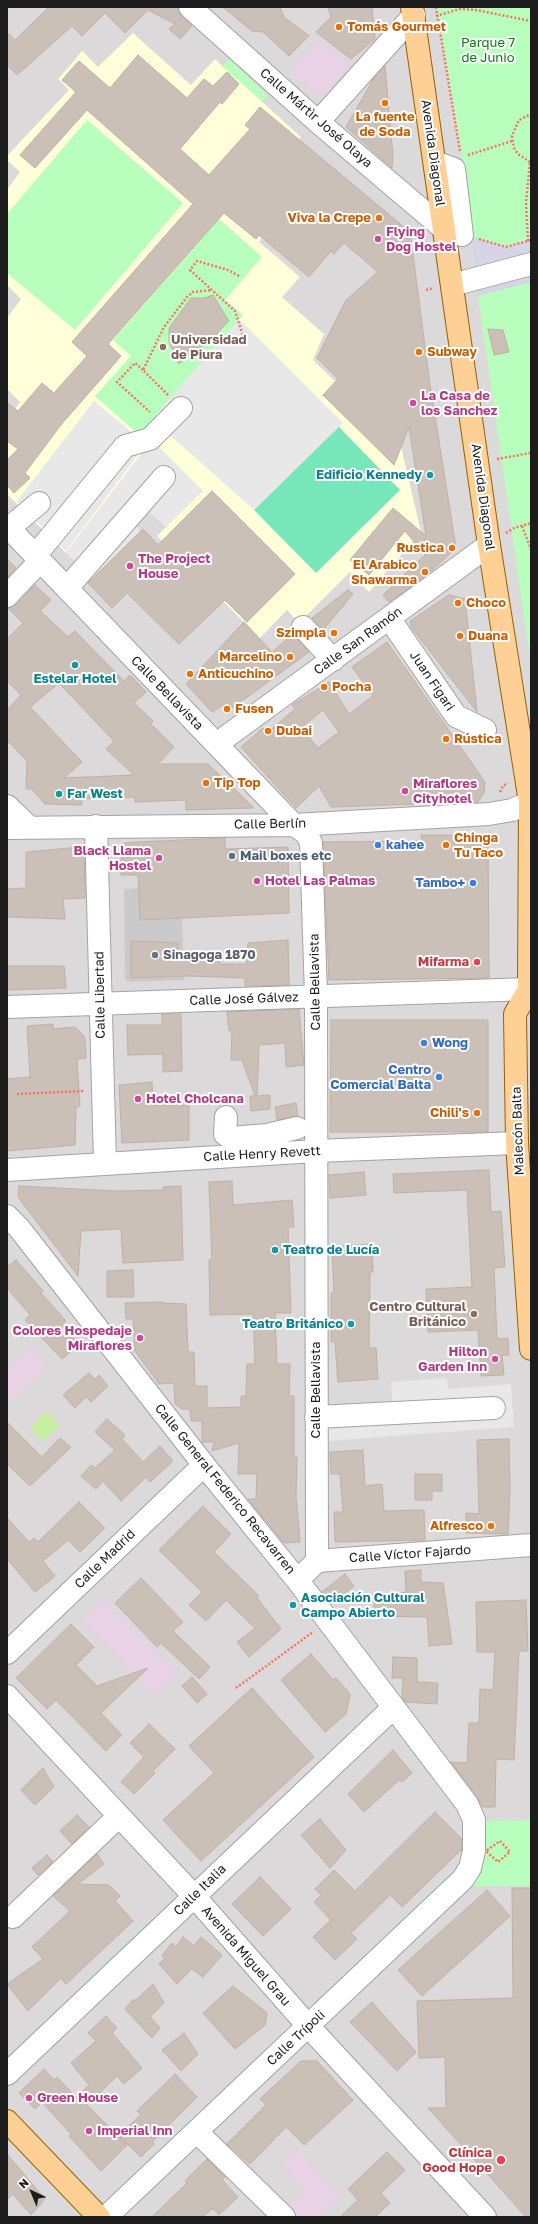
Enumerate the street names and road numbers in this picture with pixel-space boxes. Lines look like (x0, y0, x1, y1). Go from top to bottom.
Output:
street label: Calle Mártìr José Olaya (257, 65, 375, 171)
street label: Avenida Diagonal (418, 99, 448, 207)
street label: Avenida Diagonal (468, 443, 498, 551)
street label: Calle San Ramón (311, 604, 405, 678)
street label: Juan Figari (406, 648, 458, 714)
street label: Calle Bellavista (128, 653, 206, 733)
street label: Calle Berlín (234, 816, 306, 832)
street label: Calle Bellavista (306, 933, 324, 1031)
street label: Calle Libertad (91, 951, 109, 1039)
street label: Calle José Gálvez (189, 989, 299, 1009)
street label: Malecón Balta (509, 1086, 527, 1176)
street label: Calle Henry Revett (203, 1143, 321, 1165)
street label: Calle Bellavista (308, 1341, 324, 1439)
street label: Calle General Federico Recavarren (151, 1401, 299, 1577)
street label: Calle Madrid (71, 1526, 139, 1592)
street label: Calle Víctor Fajardo (349, 1542, 471, 1566)
street label: Calle Italia (171, 1861, 229, 1919)
street label: Avenida Miguel Grau (198, 1903, 294, 2009)
street label: Calle Trípoli (264, 2007, 328, 2069)

